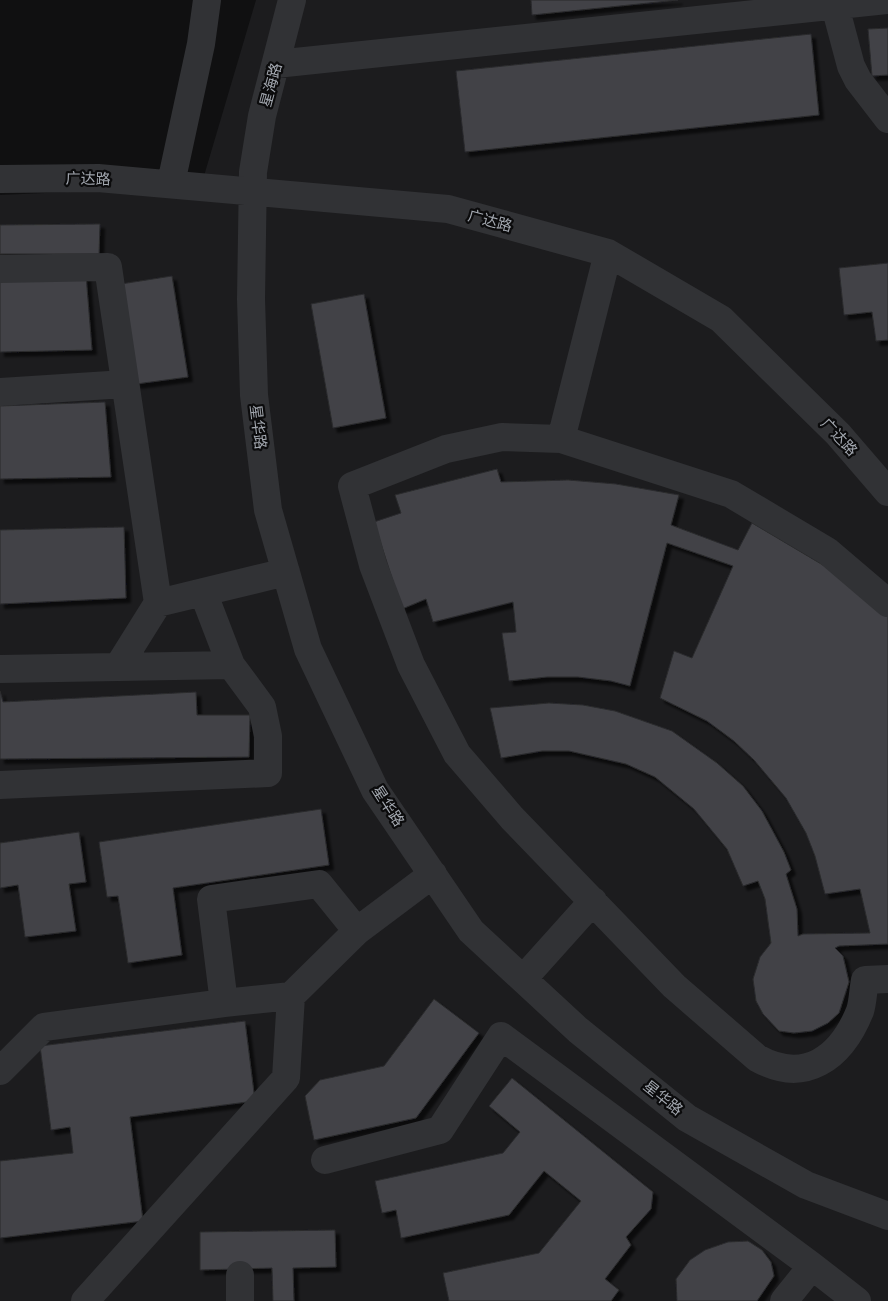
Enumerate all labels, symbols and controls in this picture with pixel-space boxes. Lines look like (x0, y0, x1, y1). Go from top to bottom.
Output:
street label: 星海路 (257, 61, 285, 109)
street label: 广达路 (65, 171, 111, 187)
street label: 广达路 (466, 207, 514, 235)
street label: 星华路 (247, 404, 270, 450)
street label: 广达路 (818, 415, 860, 459)
street label: 星华路 (369, 782, 408, 829)
street label: 星华路 (640, 1077, 686, 1118)

